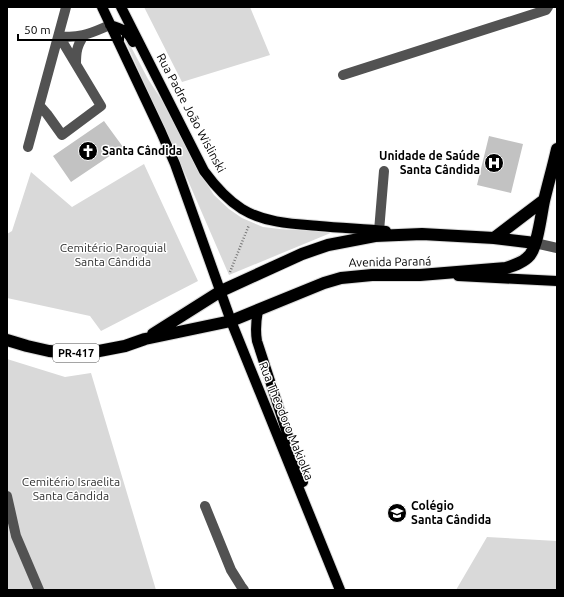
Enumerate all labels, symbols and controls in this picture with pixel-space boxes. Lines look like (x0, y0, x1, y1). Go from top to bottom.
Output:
scale bar (18, 16, 123, 42)
text: 50 m (24, 23, 51, 36)
street label: Rua Padre João Wislinski (155, 51, 228, 175)
church icon: Santa Cândida (77, 140, 99, 162)
place label: Santa Cândida (102, 144, 182, 157)
place label: Unidade de Saúde Santa Cândida (379, 149, 480, 176)
hospital icon: Unidade de Saúde Santa Cândida (483, 152, 505, 174)
park label: Cemitério Paroquial Santa Cândida (60, 241, 166, 268)
street label: Avenida Paraná (349, 254, 431, 269)
road number: PR-417 (53, 344, 99, 362)
street label: Rua Theodoro Makiolka (257, 360, 316, 482)
park label: Cemitério Israelita Santa Cândida (22, 475, 120, 502)
place label: Colégio Santa Cândida (411, 499, 491, 526)
school or university icon: Colégio Santa Cândida (386, 502, 408, 524)

